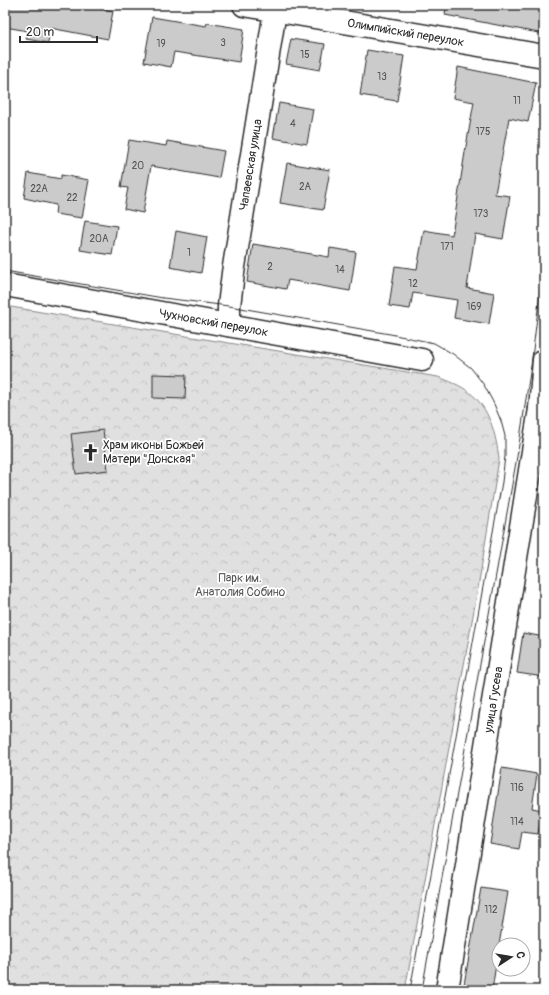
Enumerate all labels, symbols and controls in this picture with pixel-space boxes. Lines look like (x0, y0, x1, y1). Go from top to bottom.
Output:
street label: Олимпийский переулок (346, 16, 465, 50)
scale bar (20, 18, 97, 44)
text: 20 m (26, 25, 55, 40)
house number: 3 (220, 37, 226, 49)
house number: 19 (156, 38, 166, 50)
house number: 15 (300, 49, 310, 61)
house number: 13 (377, 71, 387, 83)
house number: 11 (513, 95, 521, 107)
street label: Чапаевская улица (236, 118, 266, 212)
house number: 4 (290, 118, 296, 130)
house number: 175 (476, 126, 490, 138)
house number: 20 (132, 160, 144, 172)
house number: 2А (299, 181, 312, 193)
house number: 22А (30, 183, 48, 195)
house number: 22 (66, 192, 78, 204)
house number: 173 (474, 208, 489, 220)
house number: 20А (90, 233, 109, 245)
house number: 171 (440, 241, 454, 253)
house number: 1 (187, 247, 191, 259)
house number: 2 (267, 261, 273, 273)
house number: 14 (335, 264, 345, 276)
house number: 12 (408, 278, 418, 290)
house number: 169 (467, 301, 481, 313)
street label: Чухновский переулок (158, 306, 269, 340)
place label: Храм иконы Божьей Матери "Донская" (103, 438, 204, 467)
church icon: Храм иконы Божьей Матери "Донская" (80, 442, 100, 462)
park label: Парк им. Анатолия Собино (195, 571, 286, 600)
street label: улица Гусева (481, 665, 507, 735)
house number: 116 (510, 782, 524, 794)
house number: 114 (510, 816, 524, 828)
house number: 112 (484, 904, 498, 916)
north arrow (491, 937, 531, 977)
text: С (513, 950, 527, 960)

